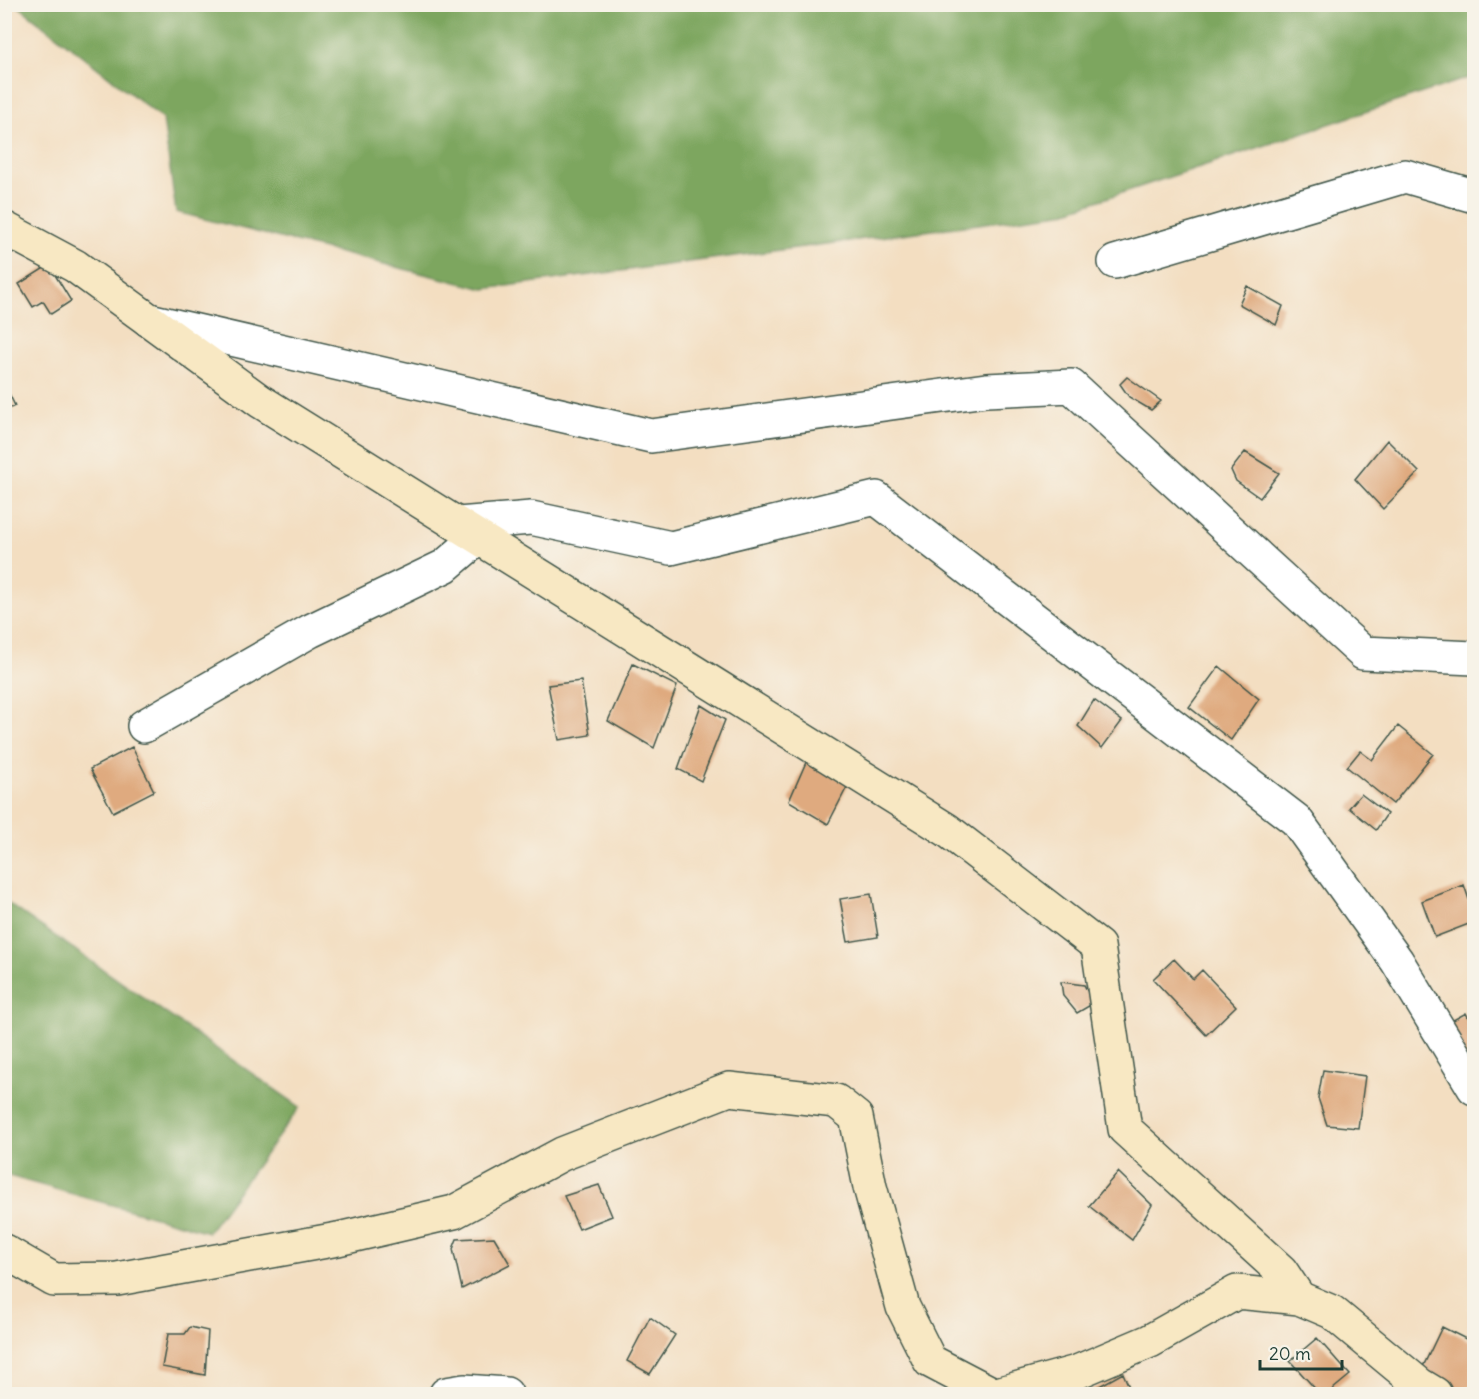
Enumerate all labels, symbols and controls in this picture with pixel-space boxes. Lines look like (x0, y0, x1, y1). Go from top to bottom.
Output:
scale bar (1260, 1333, 1342, 1371)
text: 20 m (1269, 1342, 1311, 1365)

